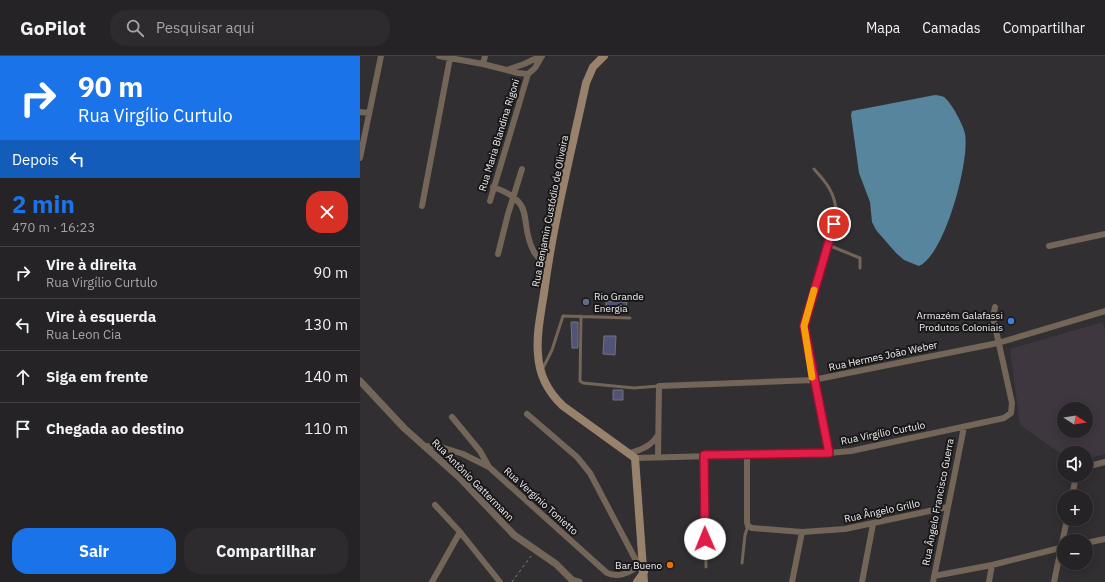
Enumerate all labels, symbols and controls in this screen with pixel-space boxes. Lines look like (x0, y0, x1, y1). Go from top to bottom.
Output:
search box (110, 10, 390, 46)
text: GoPilot (20, 16, 86, 40)
icon: search (124, 17, 146, 39)
text: Pesquisar aqui (156, 18, 255, 37)
text: Mapa (866, 19, 900, 37)
text: Camadas (922, 19, 981, 37)
text: Compartilhar (1003, 19, 1085, 37)
text: 90 m (78, 68, 143, 105)
icon: right (12, 72, 64, 124)
street label: Rua Maria Blandina Rigoni (476, 77, 522, 193)
text: Rua Virgílio Curtulo (78, 104, 233, 127)
street label: Rua Benjamin Custódio de Oliveira (529, 133, 571, 288)
icon: left (66, 148, 88, 170)
text: Depois (12, 150, 58, 169)
text: 2 min (12, 188, 75, 220)
button: close (306, 191, 348, 233)
pin (817, 207, 851, 241)
icon: arrive (823, 213, 845, 235)
text: 470 m · 16:23 (12, 219, 95, 236)
text: Vire à direita (46, 255, 136, 274)
icon: right (12, 262, 34, 284)
text: 90 m (313, 263, 348, 282)
text: Rua Virgílio Curtulo (46, 274, 158, 291)
place label: Rio Grande Energia (594, 290, 644, 315)
marker: Rio Grande Energia (581, 297, 591, 307)
text: Vire à esquerda (46, 307, 156, 326)
place label: Armazém Galafassi Produtos Coloniais (917, 309, 1003, 334)
icon: left (12, 314, 34, 336)
text: 130 m (304, 315, 348, 334)
marker: Armazém Galafassi Produtos Coloniais (1006, 316, 1016, 326)
text: Rua Leon Cia (46, 326, 121, 343)
street label: Rua Hermes João Weber (828, 338, 939, 374)
icon: ahead (12, 366, 34, 388)
text: Siga em frente (46, 367, 148, 386)
text: 140 m (304, 367, 348, 386)
north arrow (1057, 402, 1093, 438)
map controls (1057, 402, 1093, 570)
icon: arrive (12, 418, 34, 440)
street label: Rua Virgílio Curtulo (840, 418, 927, 448)
text: Chegada ao destino (46, 419, 184, 438)
text: 110 m (304, 419, 348, 438)
street label: Rua Antônio Gattermann (429, 436, 517, 524)
street label: Rua Ângelo Francisco Guerra (919, 437, 957, 567)
button: sound (1057, 446, 1093, 482)
street label: Rua Vergínio Tonietto (501, 464, 581, 538)
button: + (1057, 490, 1093, 526)
street label: Rua Ângelo Grillo (843, 497, 922, 525)
position arrow (684, 518, 726, 560)
button: Sair (12, 528, 176, 574)
button: Compartilhar (184, 528, 348, 574)
button: − (1057, 534, 1093, 570)
place label: Bar Bueno (615, 559, 662, 572)
marker: Bar Bueno (665, 560, 675, 570)

